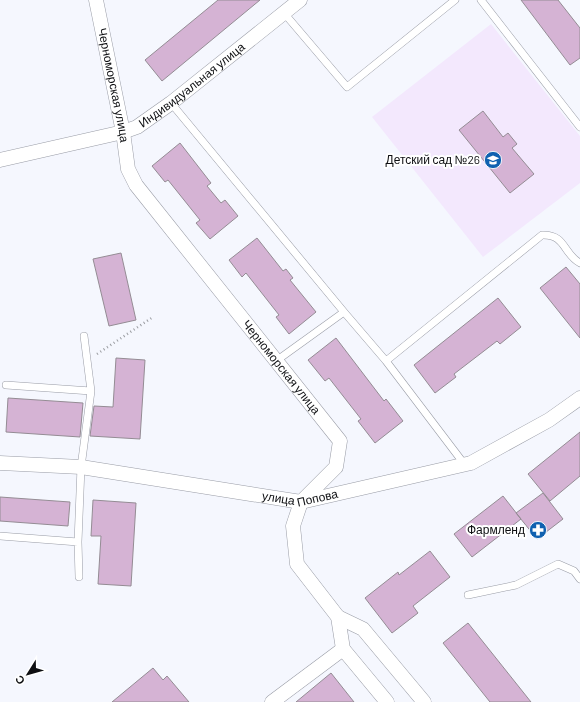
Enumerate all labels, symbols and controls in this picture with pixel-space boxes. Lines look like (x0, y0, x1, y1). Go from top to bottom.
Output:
street label: Черноморская улица (96, 27, 132, 144)
street label: Индивидуальная улица (136, 39, 247, 130)
school or university icon: Детский сад №26 (483, 150, 503, 170)
place label: Детский сад №26 (386, 152, 480, 167)
street label: Черноморская улица (240, 317, 324, 417)
street label: улица Попова (261, 486, 339, 509)
pharmacy icon: Фармленд (528, 520, 548, 540)
place label: Фармленд (467, 522, 525, 537)
north arrow (8, 654, 48, 694)
text: С (12, 673, 27, 687)

